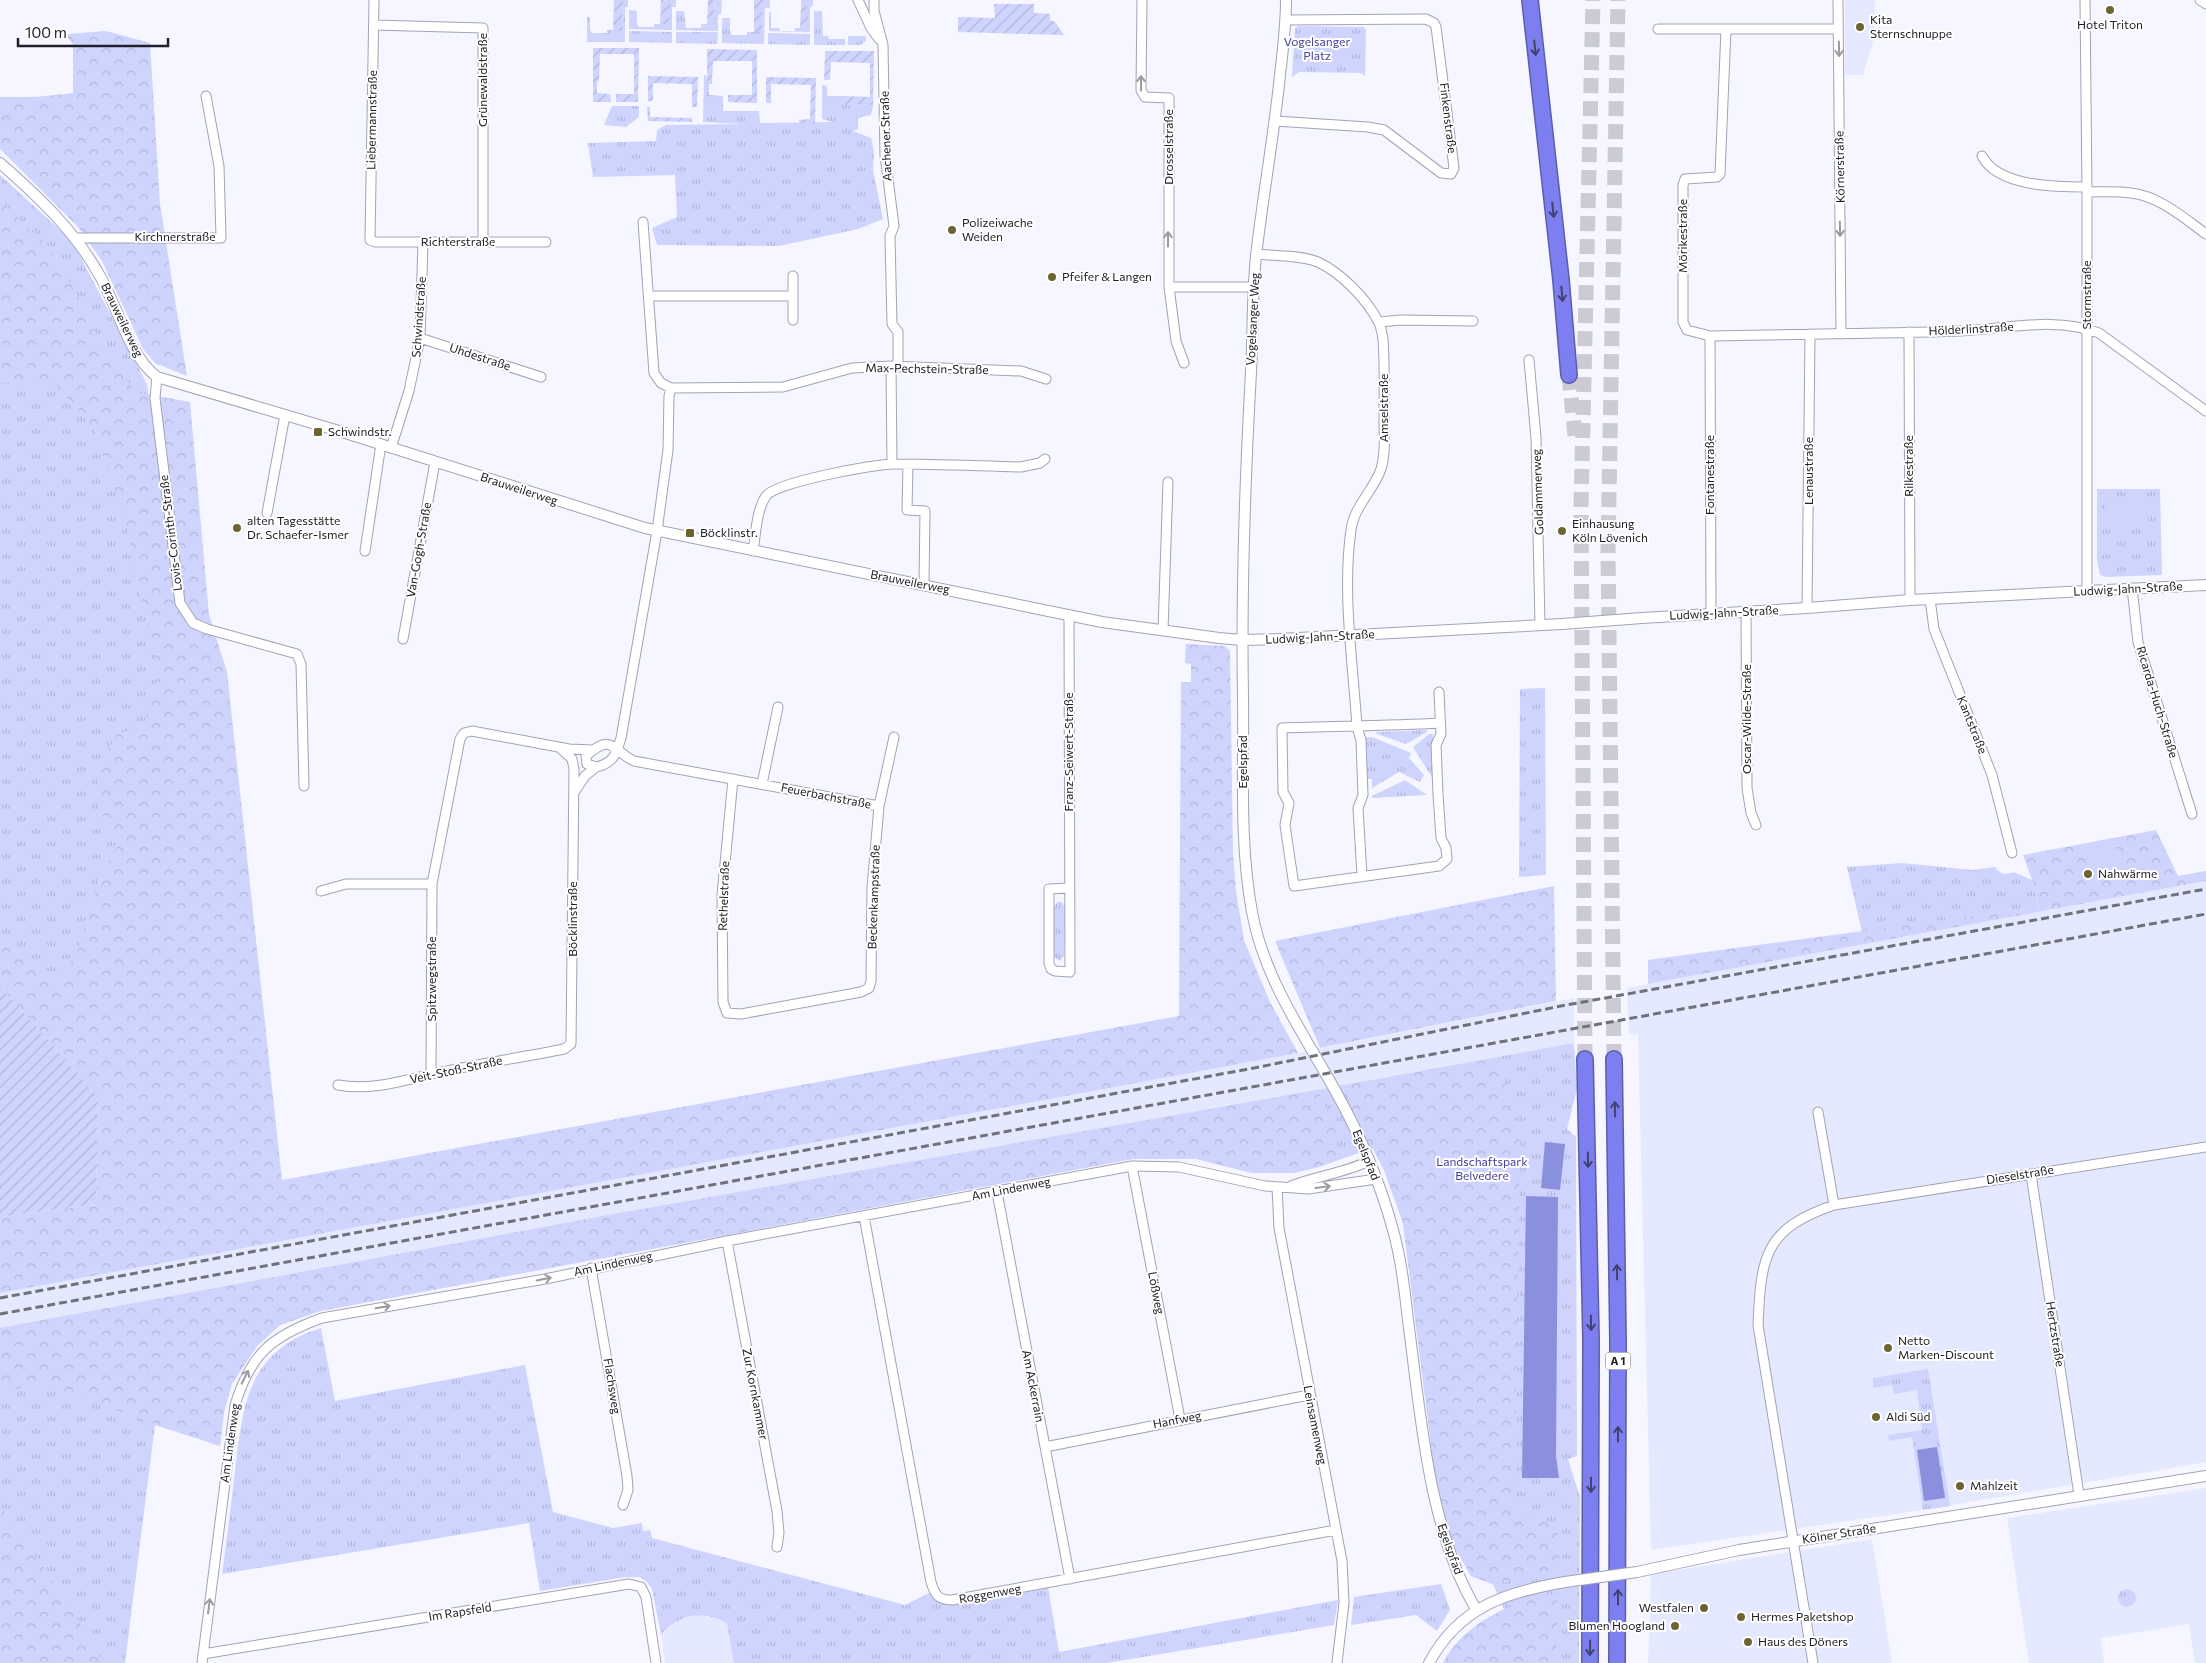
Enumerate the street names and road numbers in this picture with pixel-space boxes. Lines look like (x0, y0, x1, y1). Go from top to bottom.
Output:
street label: Grünewaldstraße (475, 33, 489, 127)
street label: Liebermannstraße (363, 70, 379, 170)
street label: Finkenstraße (1438, 82, 1460, 154)
street label: Aachener Straße (876, 91, 894, 181)
street label: Drosselstraße (1161, 109, 1175, 185)
street label: Körnerstraße (1831, 131, 1847, 203)
street label: Mörikestraße (1675, 199, 1689, 273)
street label: Kirchnerstraße (134, 229, 216, 243)
street label: Richterstraße (421, 234, 495, 248)
street label: Stormstraße (2079, 260, 2093, 330)
street label: Vogelsanger Weg (1243, 272, 1261, 366)
street label: Schwindstraße (408, 276, 428, 358)
street label: Brauweilerweg (99, 280, 147, 359)
street label: Hölderlinstraße (1928, 319, 2014, 337)
street label: Uhdestraße (448, 340, 513, 373)
street label: Max-Pechstein-Straße (865, 360, 989, 376)
street label: Amselstraße (1376, 374, 1390, 442)
street label: Fontanestraße (1702, 435, 1716, 515)
street label: Rilkestraße (1901, 435, 1915, 497)
street label: Lenaustraße (1801, 437, 1815, 505)
street label: Goldammerweg (1528, 448, 1546, 536)
street label: Brauweilerweg (479, 469, 560, 507)
street label: Lovis-Corinth-Straße (156, 474, 184, 592)
street label: Van-Gogh-Straße (403, 501, 433, 599)
street label: Brauweilerweg (869, 566, 952, 596)
street label: Ludwig-Jahn-Straße (2073, 578, 2183, 599)
street label: Ludwig-Jahn-Straße (1669, 602, 1779, 623)
street label: Ludwig-Jahn-Straße (1265, 626, 1375, 647)
street label: Ricarda-Huch-Straße (2134, 644, 2182, 759)
street label: Oscar-Wilde-Straße (1739, 664, 1753, 774)
street label: Franz-Seiwert-Straße (1061, 693, 1075, 811)
street label: Kantstraße (1955, 694, 1991, 756)
street label: Egelspfad (1235, 735, 1249, 789)
street label: Feuerbachstraße (780, 779, 873, 811)
street label: Beckenkampstraße (864, 844, 882, 949)
street label: Rethelstraße (715, 861, 731, 931)
street label: Böcklinstraße (565, 881, 579, 957)
street label: Spitzwegstraße (424, 936, 438, 1022)
street label: Veit-Stoß-Straße (408, 1052, 503, 1086)
street label: Egelspfad (1350, 1127, 1383, 1182)
street label: Dieselstraße (1985, 1162, 2055, 1186)
street label: Am Lindenweg (970, 1173, 1052, 1203)
street label: Am Lindenweg (572, 1248, 654, 1278)
street label: Lößweg (1146, 1270, 1168, 1316)
street label: Hertzstraße (2044, 1300, 2068, 1367)
street label: Zur Kornkammer (740, 1347, 772, 1441)
street label: Am Ackerrain (1020, 1349, 1048, 1423)
road number: A 1 (1606, 1352, 1630, 1370)
street label: Flachsweg (602, 1357, 624, 1415)
street label: Leinsamenweg (1301, 1384, 1331, 1466)
street label: Am Lindenweg (217, 1402, 242, 1483)
street label: Hanfweg (1151, 1407, 1203, 1431)
street label: Kölner Straße (1801, 1520, 1877, 1546)
street label: Egelspfad (1435, 1521, 1467, 1576)
street label: Roggenweg (958, 1581, 1023, 1605)
street label: Im Rapsfeld (427, 1599, 492, 1623)

